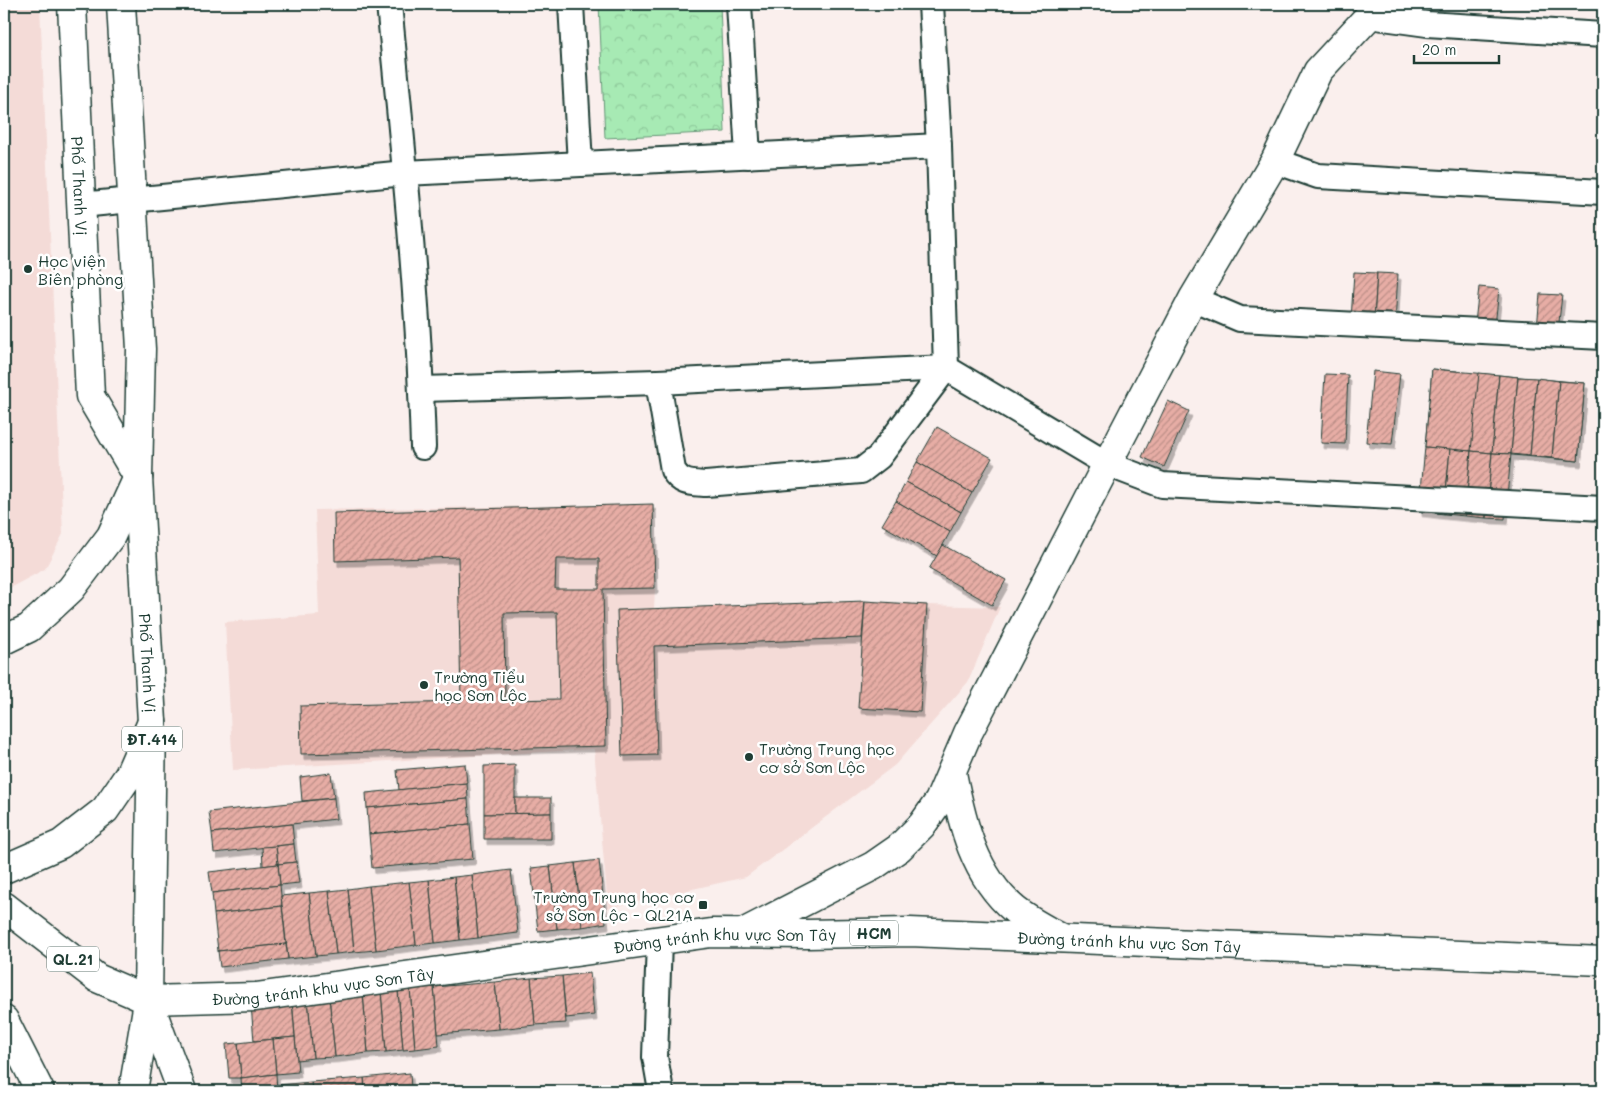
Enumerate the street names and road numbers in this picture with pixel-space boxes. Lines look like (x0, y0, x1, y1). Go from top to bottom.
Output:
street label: Phố Thanh Vị (68, 136, 93, 236)
street label: Phố Thanh Vị (135, 613, 162, 713)
road number: ĐT.414 (122, 726, 182, 752)
road number: HCM (850, 920, 898, 946)
street label: Đường tránh khu vực Sơn Tây (612, 922, 837, 957)
street label: Đường tránh khu vực Sơn Tây (1017, 926, 1242, 956)
road number: QL.21 (47, 946, 99, 972)
street label: Đường tránh khu vực Sơn Tây (211, 962, 436, 1009)

